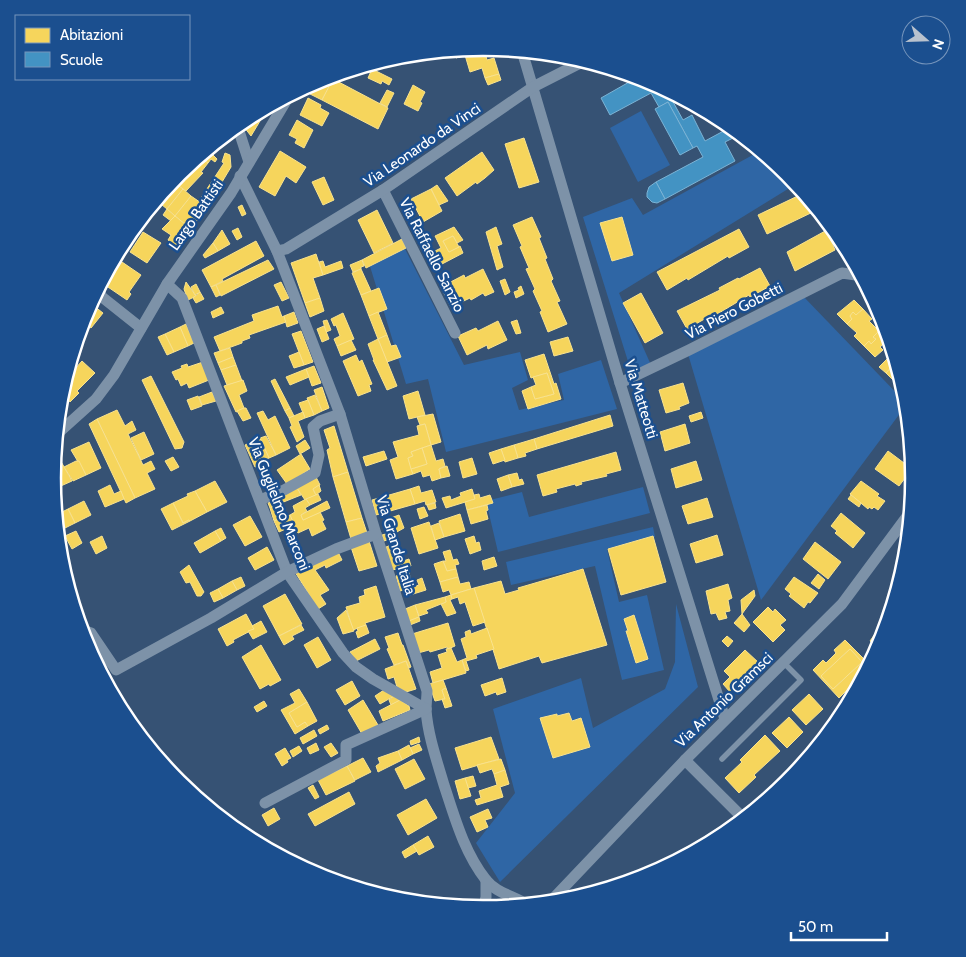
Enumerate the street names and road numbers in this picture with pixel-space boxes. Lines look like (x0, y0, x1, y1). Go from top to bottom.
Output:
street label: Via Leonardo da Vinci (360, 99, 484, 191)
street label: Largo Battisti (165, 176, 227, 254)
street label: Via Raffaello Sanzio (395, 195, 469, 315)
street label: Via Piero Gobetti (682, 279, 786, 343)
street label: Via Matteotti (620, 357, 662, 441)
street label: Via Guglielmo Marconi (244, 435, 314, 573)
street label: Via Grande Italia (372, 493, 420, 598)
street label: Via Antonio Gramsci (671, 649, 777, 751)

